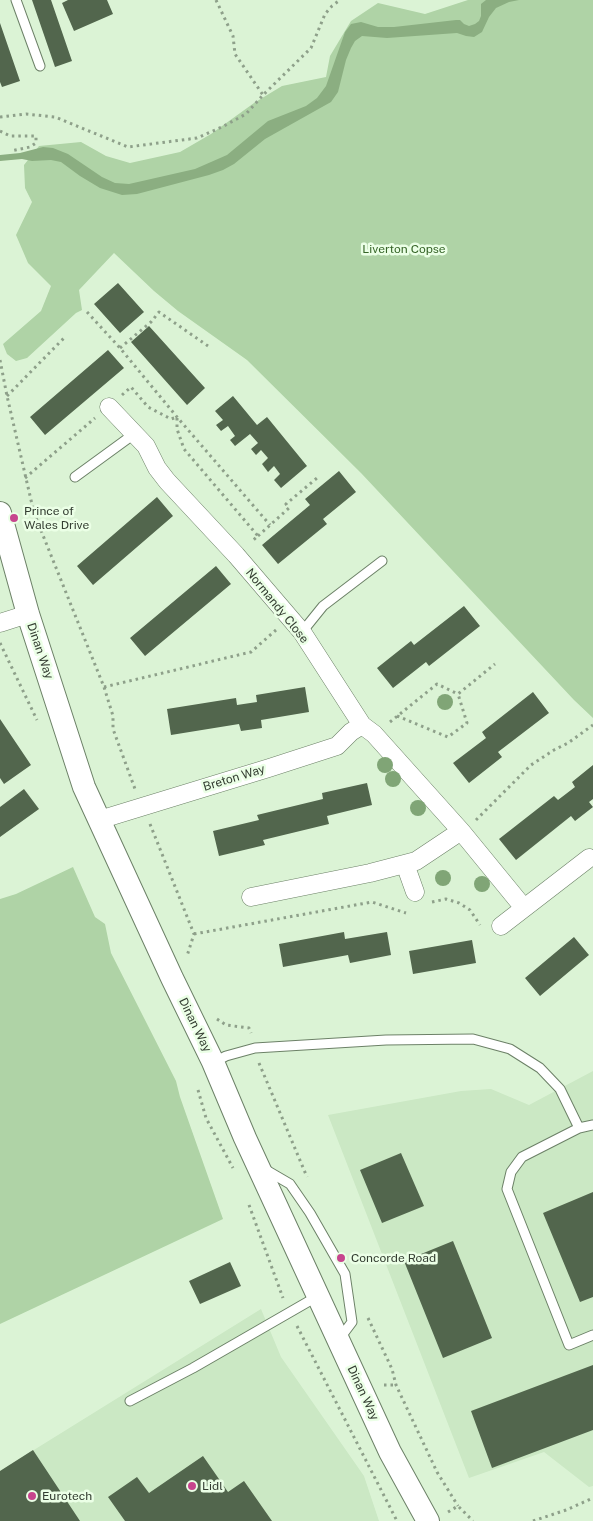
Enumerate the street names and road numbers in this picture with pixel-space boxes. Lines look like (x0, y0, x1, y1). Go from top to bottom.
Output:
street label: Normandy Close (242, 566, 312, 646)
street label: Dinan Way (24, 621, 56, 681)
street label: Breton Way (201, 762, 267, 794)
street label: Dinan Way (176, 996, 214, 1054)
street label: Dinan Way (344, 1363, 382, 1423)

